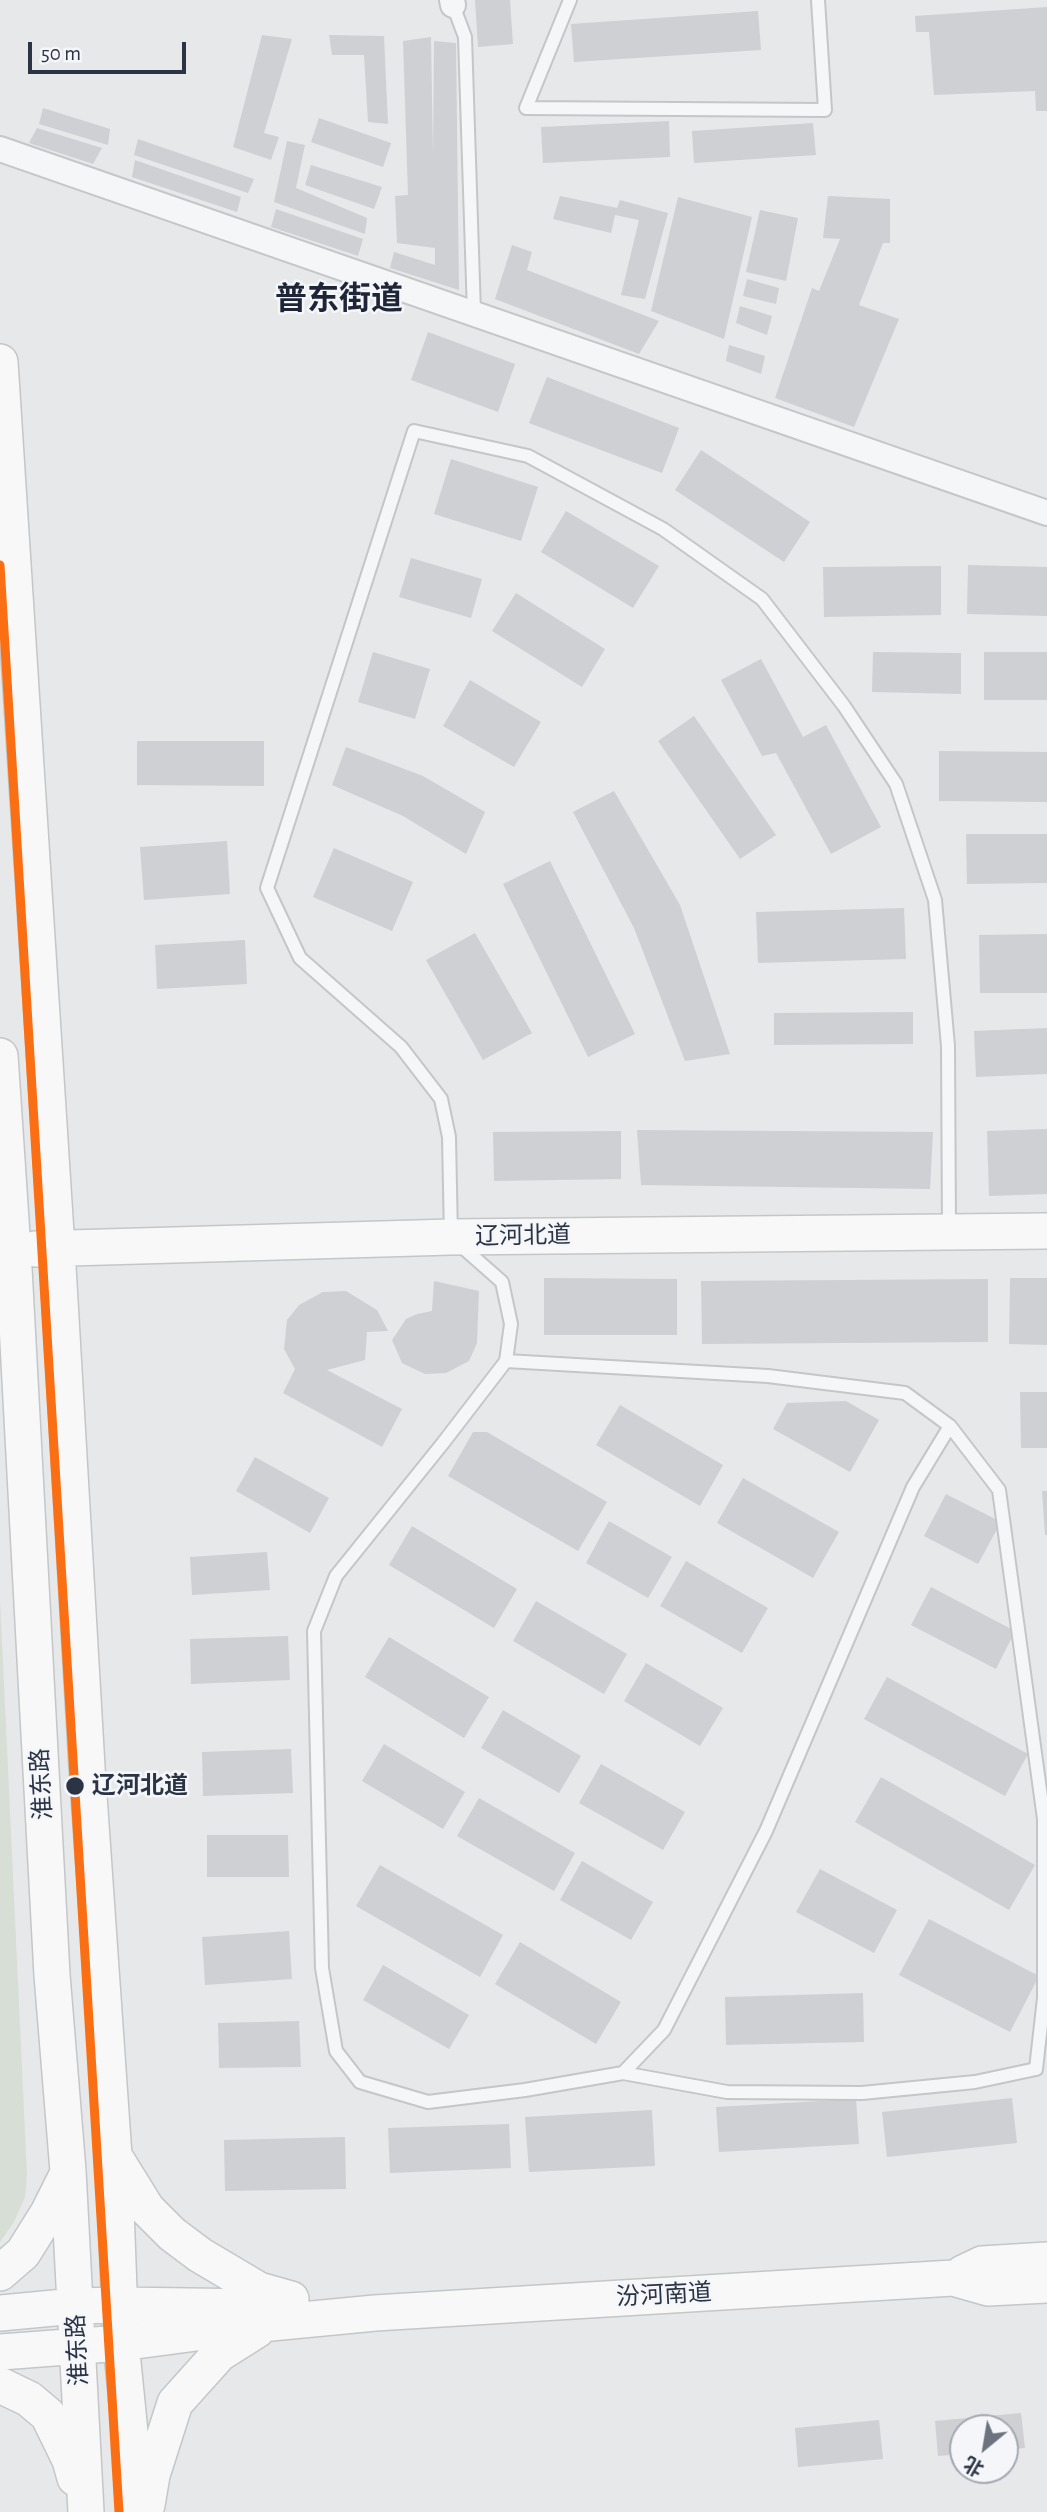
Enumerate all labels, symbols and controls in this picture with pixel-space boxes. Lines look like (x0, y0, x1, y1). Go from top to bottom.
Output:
scale bar (32, 28, 189, 72)
text: 50 m (41, 43, 81, 64)
district label: 普东街道 (275, 280, 403, 318)
street label: 辽河北道 (475, 1221, 571, 1251)
street label: 淮东路 (26, 1747, 58, 1821)
place label: 辽河北道 (92, 1772, 188, 1800)
marker: 辽河北道 (64, 1775, 86, 1797)
street label: 汾河南道 (615, 2278, 713, 2312)
street label: 淮东路 (62, 2313, 94, 2387)
north arrow (949, 2414, 1019, 2484)
text: 北 (961, 2453, 987, 2479)

